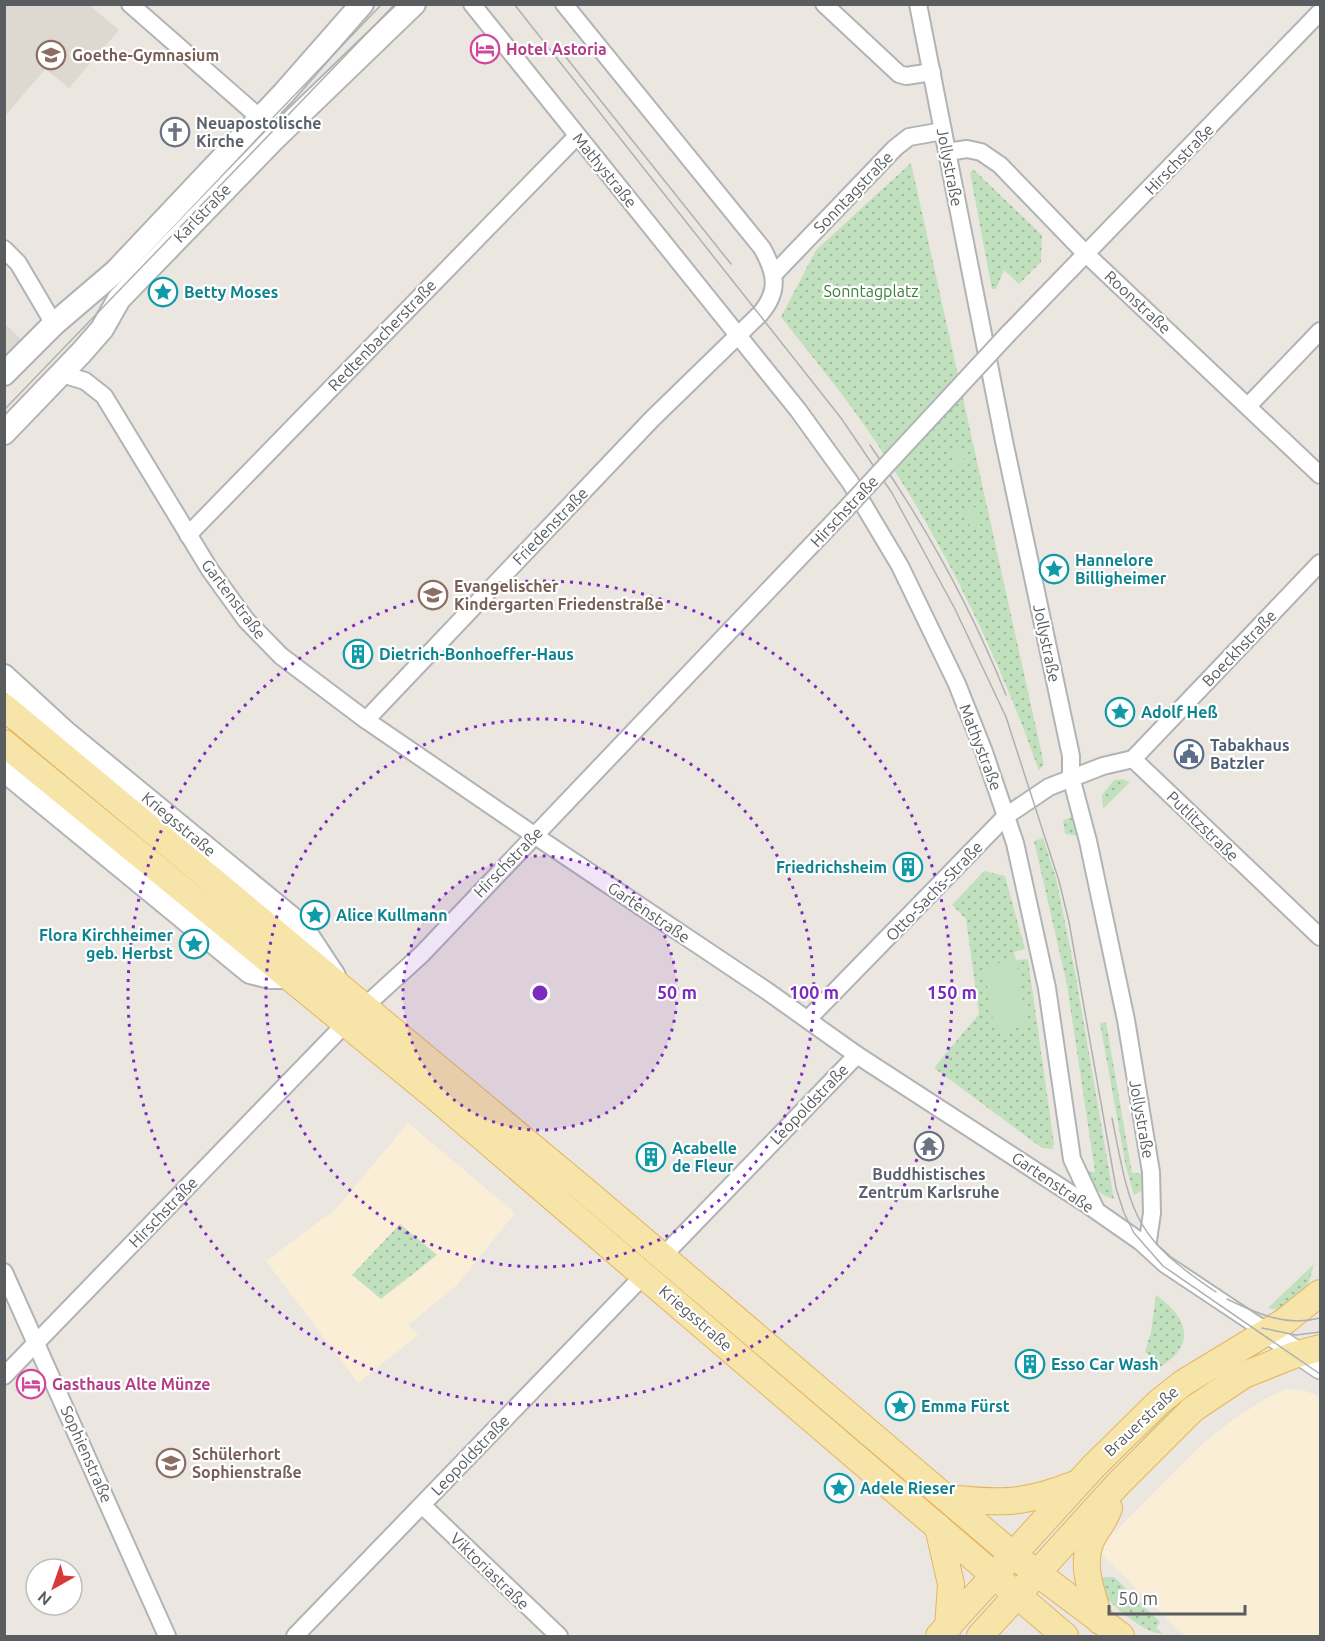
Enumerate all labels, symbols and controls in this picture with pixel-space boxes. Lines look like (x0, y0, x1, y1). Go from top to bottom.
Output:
hotel icon: Hotel Astoria (469, 33, 501, 65)
school or university icon: Goethe-Gymnasium (35, 39, 67, 71)
place label: Hotel Astoria (506, 40, 607, 58)
place label: Goethe-Gymnasium (72, 46, 219, 64)
place label: Neuapostolische Kirche (196, 114, 322, 150)
church icon: Neuapostolische Kirche (159, 116, 191, 148)
street label: Hirschstraße (1141, 120, 1217, 198)
street label: Jollystraße (934, 126, 966, 208)
street label: Mathystraße (569, 129, 641, 211)
street label: Sonntagstraße (810, 148, 896, 236)
street label: Karlstraße (170, 180, 234, 246)
street label: Roonstraße (1101, 267, 1175, 337)
place icon: Betty Moses (147, 276, 179, 308)
street label: Redtenbacherstraße (324, 276, 440, 394)
park label: Sonntagplatz (823, 282, 919, 300)
place label: Betty Moses (184, 283, 278, 301)
street label: Hirschstraße (807, 472, 881, 550)
street label: Friedenstraße (509, 484, 591, 568)
place label: Hannelore Billigheimer (1075, 551, 1167, 587)
place icon: Hannelore Billigheimer (1038, 553, 1070, 585)
street label: Gartenstraße (198, 556, 270, 642)
place label: Evangelischer Kindergarten Friedenstraße (454, 577, 664, 613)
school or university icon: Evangelischer Kindergarten Friedenstraße (417, 579, 449, 611)
street label: Jollystraße (1030, 602, 1064, 684)
street label: Boeckhstraße (1198, 606, 1280, 690)
building icon: Dietrich-Bonhoeffer-Haus (342, 638, 374, 670)
place label: Dietrich-Bonhoeffer-Haus (379, 645, 574, 663)
place icon: Adolf Heß (1104, 696, 1136, 728)
street label: Mathystraße (956, 701, 1006, 793)
place label: Adolf Heß (1141, 703, 1218, 721)
place label: Tabakhaus Batzler (1210, 736, 1289, 772)
public building icon: Tabakhaus Batzler (1173, 738, 1205, 770)
street label: Putlitzstraße (1163, 787, 1243, 865)
street label: Kriegsstraße (138, 788, 220, 860)
street label: Hirschstraße (470, 823, 546, 901)
street label: Otto-Sachs-Straße (882, 838, 986, 944)
building icon: Friedrichsheim (892, 851, 924, 883)
place label: Friedrichsheim (776, 858, 887, 876)
street label: Gartenstraße (605, 878, 693, 946)
place icon: Alice Kullmann (299, 899, 331, 931)
place label: Alice Kullmann (336, 906, 448, 924)
place label: Flora Kirchheimer geb. Herbst (39, 926, 173, 962)
place icon: Flora Kirchheimer geb. Herbst (178, 928, 210, 960)
text: 50 m (657, 982, 697, 1002)
text: 100 m (789, 982, 839, 1002)
text: 150 m (927, 982, 977, 1002)
centre of rings (530, 983, 550, 1003)
street label: Leopoldstraße (766, 1060, 852, 1148)
street label: Jollystraße (1126, 1078, 1158, 1160)
temple icon: Buddhistisches Zentrum Karlsruhe (913, 1130, 945, 1162)
place label: Acabelle de Fleur (672, 1139, 737, 1175)
building icon: Acabelle de Fleur (635, 1141, 667, 1173)
street label: Gartenstraße (1009, 1148, 1097, 1216)
place label: Buddhistisches Zentrum Karlsruhe (858, 1165, 1000, 1201)
street label: Hirschstraße (125, 1173, 201, 1251)
street label: Kriegsstraße (656, 1281, 736, 1355)
building icon: Esso Car Wash (1014, 1348, 1046, 1380)
place label: Esso Car Wash (1051, 1355, 1159, 1373)
hotel icon: Gasthaus Alte Münze (15, 1368, 47, 1400)
place label: Gasthaus Alte Münze (52, 1375, 211, 1393)
street label: Brauerstraße (1100, 1382, 1182, 1460)
place icon: Emma Fürst (884, 1390, 916, 1422)
place label: Emma Fürst (921, 1397, 1010, 1415)
street label: Sophienstraße (58, 1403, 116, 1505)
street label: Leopoldstraße (427, 1411, 513, 1499)
place label: Schülerhort Sophienstraße (192, 1445, 302, 1481)
school or university icon: Schülerhort Sophienstraße (155, 1447, 187, 1479)
place icon: Adele Rieser (823, 1472, 855, 1504)
place label: Adele Rieser (860, 1479, 956, 1497)
street label: Viktoriastraße (447, 1529, 533, 1613)
north arrow (24, 1557, 84, 1617)
scale bar (1109, 1578, 1246, 1616)
text: N (34, 1588, 55, 1609)
text: 50 m (1118, 1588, 1158, 1608)

